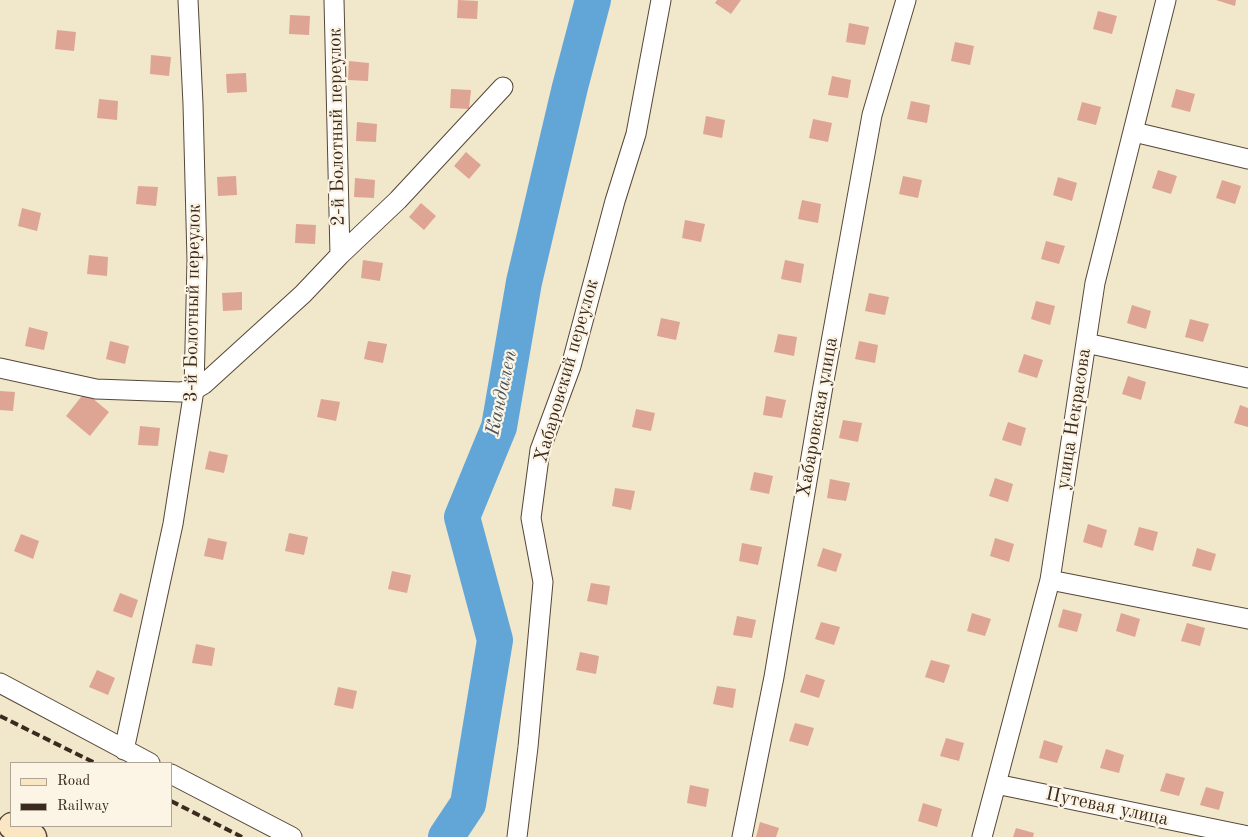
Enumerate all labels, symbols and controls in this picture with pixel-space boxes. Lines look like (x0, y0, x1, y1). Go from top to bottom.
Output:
street label: 2-й Болотный переулок (324, 28, 350, 226)
street label: 3-й Болотный переулок (180, 204, 206, 402)
street label: Хабаровский переулок (530, 277, 604, 465)
street label: Хабаровская улица (793, 335, 843, 499)
street label: улица Некрасова (1052, 347, 1096, 491)
water label: Кандалеп (481, 348, 523, 438)
legend (10, 762, 172, 827)
text: Road (57, 774, 90, 789)
street label: Путевая улица (1043, 783, 1171, 831)
text: Railway (57, 799, 110, 814)

